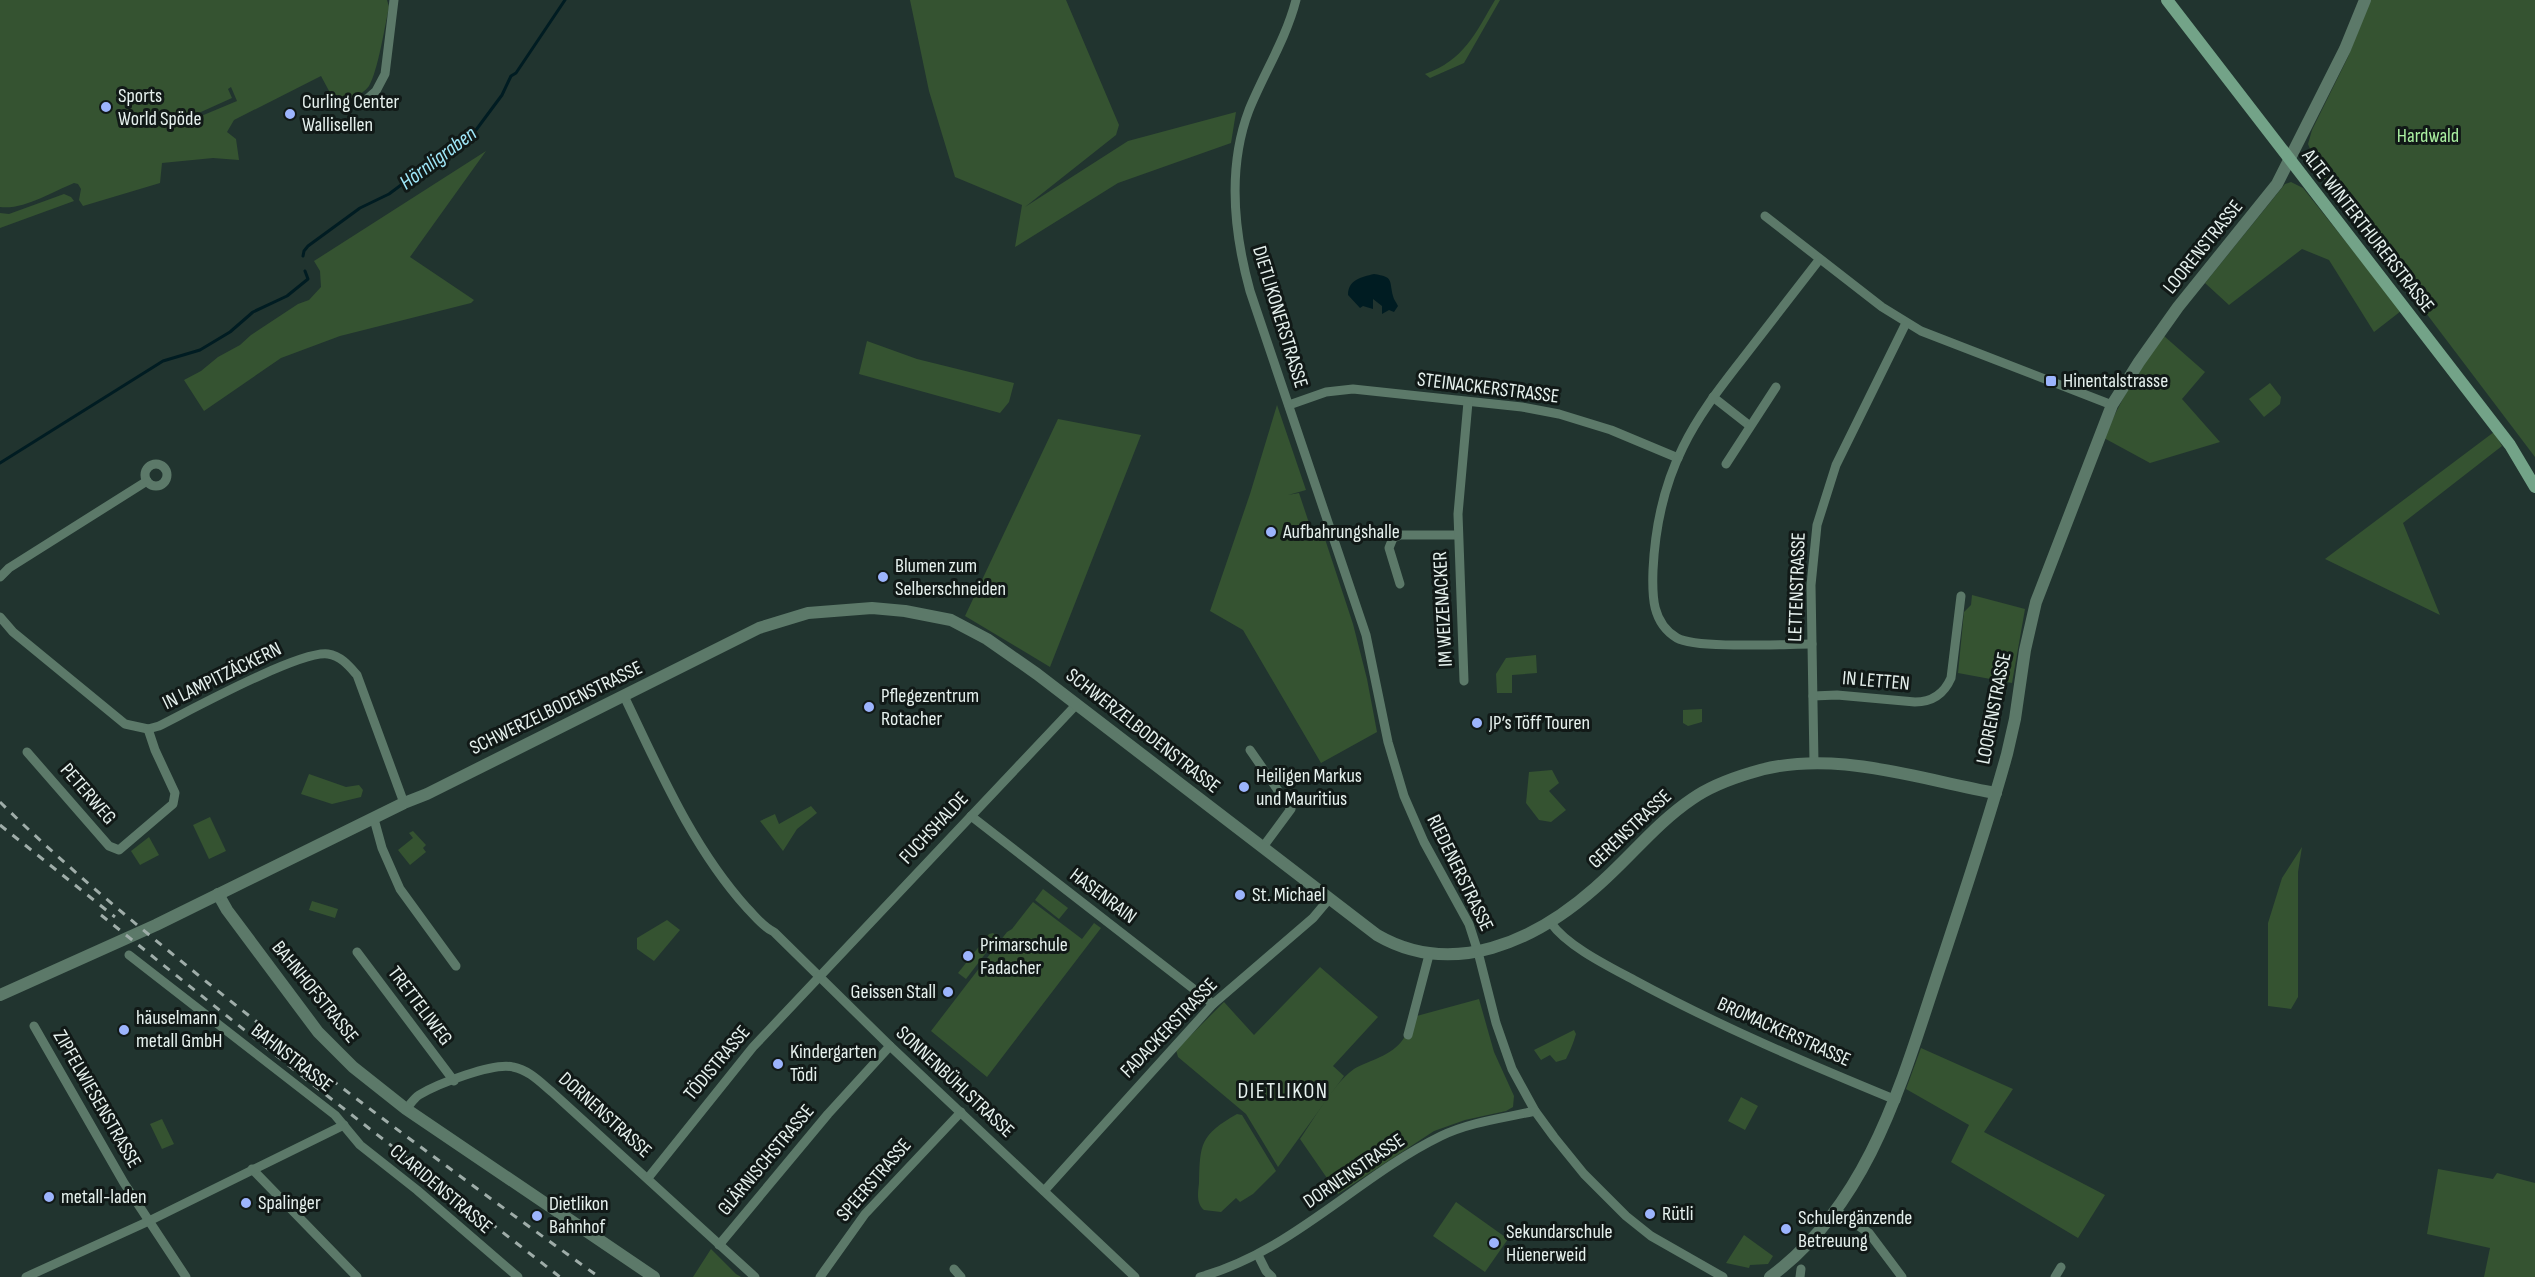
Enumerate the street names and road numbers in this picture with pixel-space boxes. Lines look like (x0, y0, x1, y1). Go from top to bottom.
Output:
street label: ALTE WINTERTHURERSTRASSE (2296, 144, 2439, 318)
street label: LOORENSTRASSE (2158, 195, 2248, 299)
street label: DIETLIKONERSTRASSE (1247, 243, 1313, 391)
street label: STEINACKERSTRASSE (1416, 367, 1560, 409)
street label: LETTENSTRASSE (1783, 532, 1811, 642)
street label: IM WEIZENACKER (1428, 551, 1458, 667)
street label: IN LAMPITZÄCKERN (159, 637, 285, 715)
street label: LOORENSTRASSE (1971, 650, 2017, 766)
street label: SCHWERZELBODENSTRASSE (466, 656, 646, 760)
street label: SCHWERZELBODENSTRASSE (1061, 663, 1225, 799)
street label: IN LETTEN (1841, 666, 1911, 696)
street label: PETERWEG (55, 759, 121, 829)
street label: GERENSTRASSE (1583, 784, 1677, 874)
street label: FUCHSHALDE (894, 787, 974, 869)
street label: RIEDENERSTRASSE (1421, 811, 1499, 935)
street label: HASENRAIN (1065, 863, 1141, 929)
street label: BAHNHOFSTRASSE (266, 936, 364, 1048)
street label: TRETTELIWEG (383, 962, 457, 1050)
street label: FADACKERSTRASSE (1115, 973, 1223, 1083)
street label: BROMACKERSTRASSE (1714, 992, 1854, 1072)
street label: BAHNSTRASSE (246, 1019, 338, 1097)
street label: TÖDISTRASSE (679, 1021, 755, 1105)
street label: SONNENBÜHLSTRASSE (891, 1021, 1019, 1143)
street label: ZIPFELWIESENSTRASSE (48, 1026, 146, 1172)
street label: DORNENSTRASSE (554, 1067, 656, 1163)
street label: GLÄRNISCHSTRASSE (713, 1100, 819, 1220)
street label: DORNENSTRASSE (1299, 1128, 1409, 1214)
street label: SPEERSTRASSE (831, 1134, 917, 1226)
street label: CLARIDENSTRASSE (385, 1139, 497, 1239)

